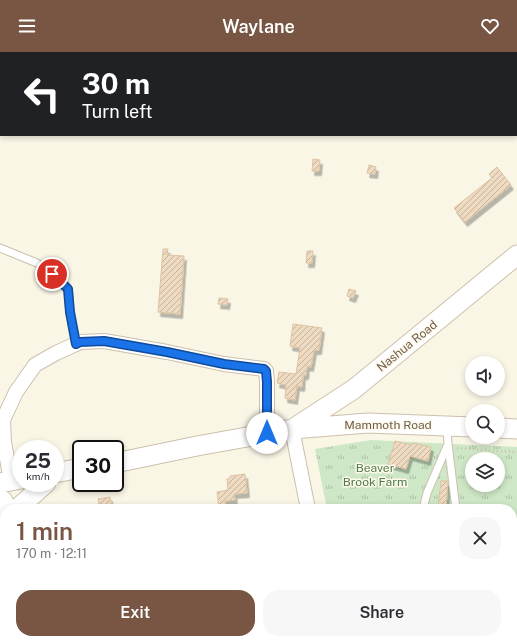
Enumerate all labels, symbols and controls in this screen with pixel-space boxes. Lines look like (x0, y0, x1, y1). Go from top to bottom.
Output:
icon: menu (16, 15, 38, 37)
icon: heart (479, 15, 501, 37)
text: Waylane (222, 16, 295, 37)
text: 30 m (82, 67, 150, 100)
icon: left (16, 68, 68, 120)
text: Turn left (82, 101, 152, 122)
pin (35, 257, 69, 291)
icon: arrive (41, 263, 63, 285)
street label: Nashua Road (374, 317, 440, 375)
map controls (465, 356, 505, 492)
button: sound (465, 356, 505, 396)
button: search (465, 404, 505, 444)
position arrow (246, 412, 288, 454)
street label: Mammoth Road (344, 418, 432, 432)
speed limit sign: 30 (72, 440, 124, 492)
text: 25 (25, 449, 51, 473)
button: layers (465, 452, 505, 492)
park label: Beaver Brook Farm (343, 461, 407, 489)
text: km/h (26, 470, 50, 482)
text: 1 min (16, 517, 73, 545)
button: close (459, 517, 501, 559)
text: 170 m · 12:11 (16, 546, 87, 561)
button: Exit (16, 590, 255, 636)
button: Share (263, 590, 501, 636)

